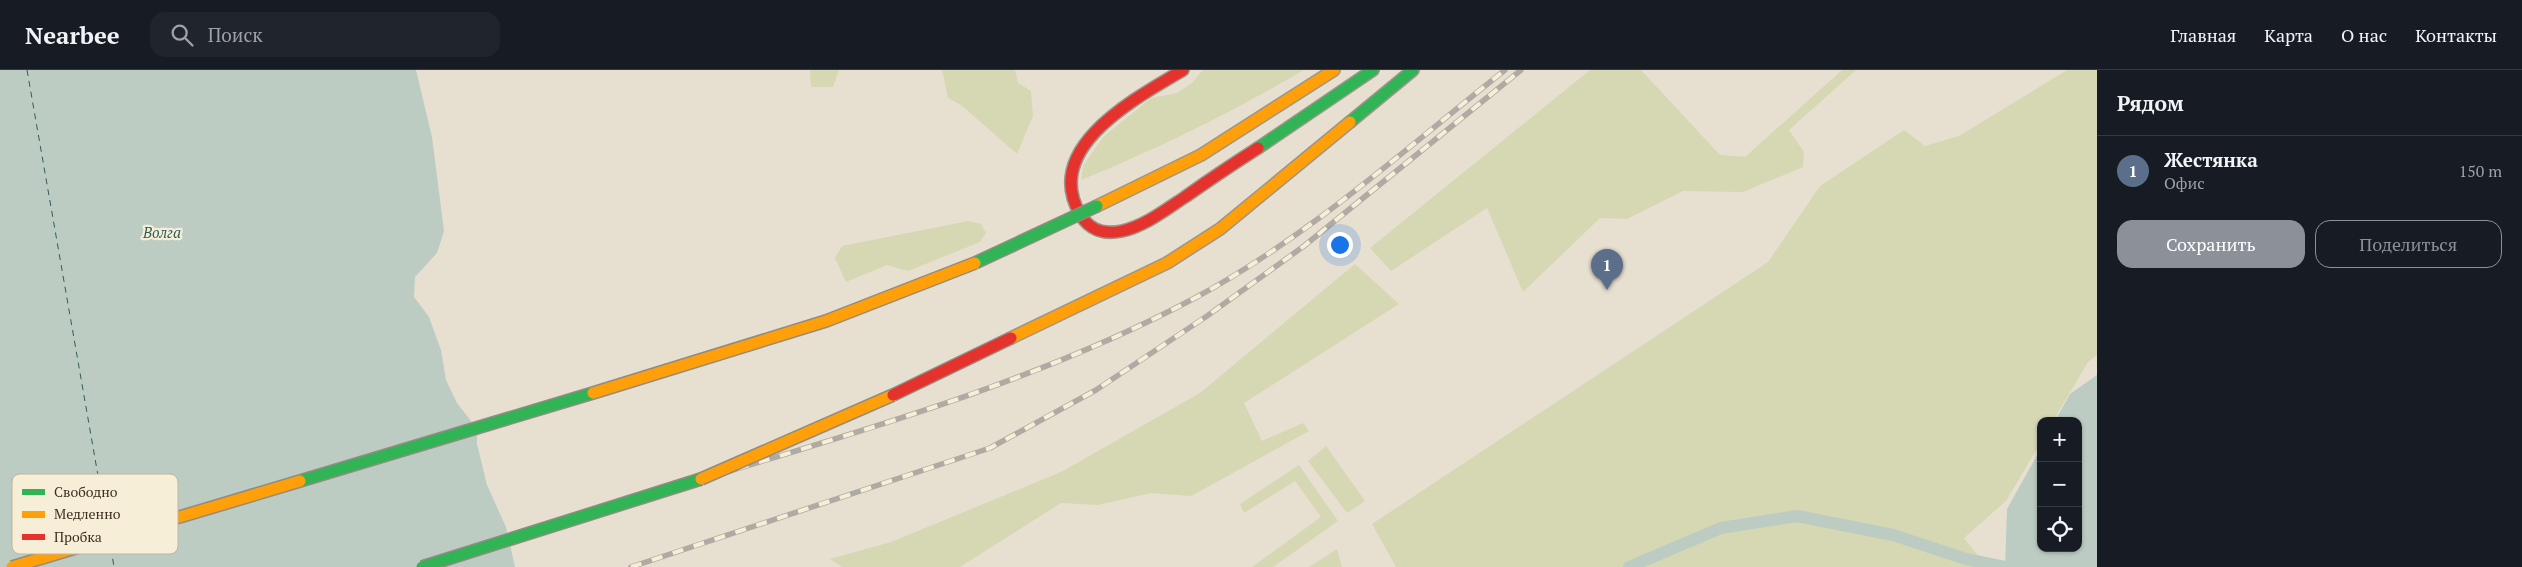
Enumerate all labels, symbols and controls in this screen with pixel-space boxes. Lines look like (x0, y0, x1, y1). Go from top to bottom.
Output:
search box (150, 12, 500, 57)
text: Nearbee (25, 19, 120, 51)
icon: search (168, 21, 196, 49)
text: Поиск (208, 22, 263, 47)
text: Главная (2170, 23, 2236, 47)
text: Карта (2264, 23, 2313, 47)
text: О нас (2341, 23, 2387, 47)
text: Контакты (2415, 23, 2497, 47)
text: Рядом (2117, 89, 2184, 117)
text: Жестянка (2164, 147, 2258, 172)
text: 1 (2128, 160, 2138, 182)
text: 150 m (2459, 160, 2502, 182)
text: Офис (2164, 172, 2205, 194)
button: Сохранить (2117, 220, 2305, 268)
button: Поделиться (2315, 220, 2502, 268)
water label: Волга (142, 222, 181, 242)
your location (1327, 232, 1353, 258)
pin: 1 (1591, 249, 1623, 290)
map controls (2037, 417, 2082, 552)
button: + (2037, 417, 2082, 462)
button: − (2037, 462, 2082, 507)
legend (12, 474, 178, 554)
text: Свободно (54, 482, 118, 501)
text: Медленно (54, 504, 121, 523)
button: locate (2037, 507, 2082, 552)
text: Пробка (54, 527, 102, 546)

